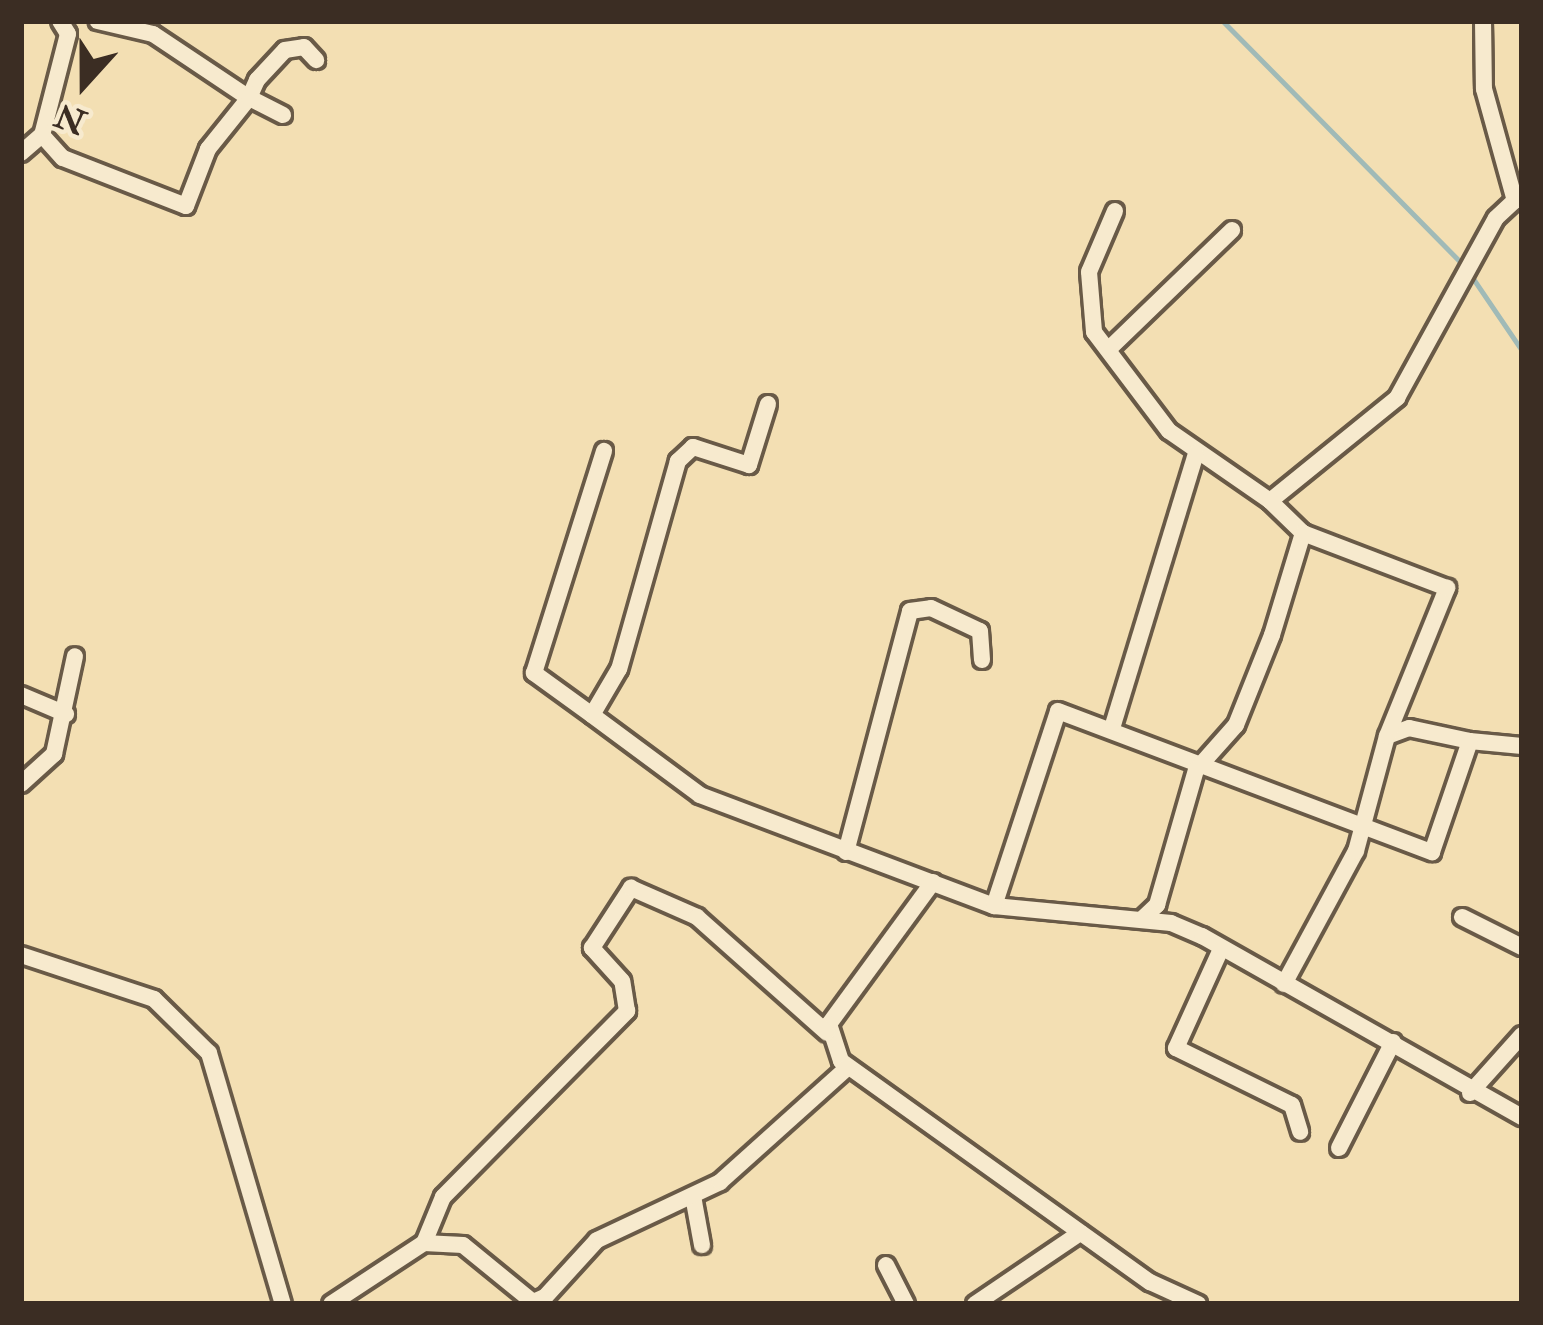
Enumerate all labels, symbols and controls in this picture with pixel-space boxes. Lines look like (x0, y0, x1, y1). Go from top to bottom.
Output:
north arrow (24, 24, 144, 144)
text: N (50, 94, 92, 143)

